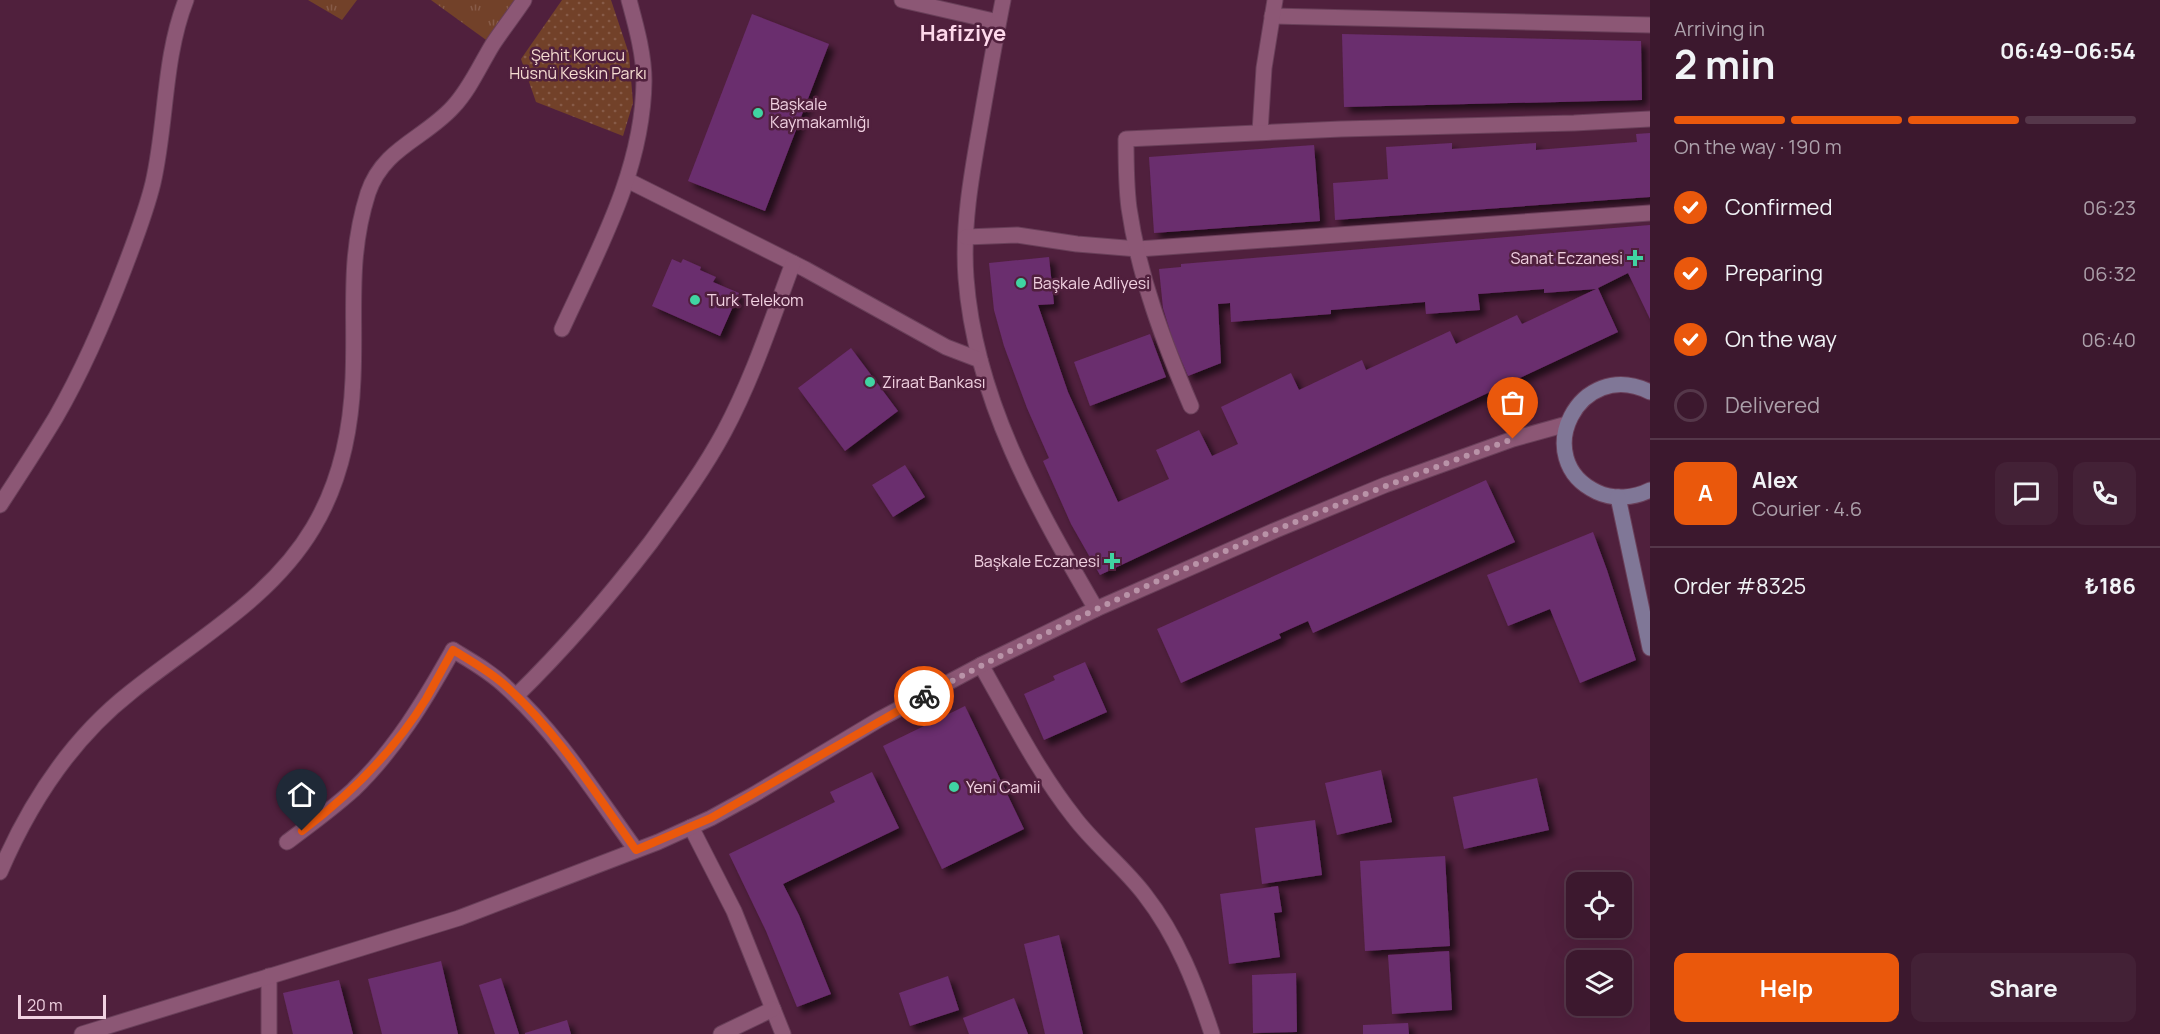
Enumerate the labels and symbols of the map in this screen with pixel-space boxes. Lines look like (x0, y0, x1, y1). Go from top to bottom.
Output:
district label: Hafiziye (920, 18, 1006, 48)
park label: Şehit Korucu Hüsnü Keskin Parkı (509, 44, 647, 84)
place label: Başkale Kaymakamlığı (770, 93, 870, 133)
marker: Başkale Kaymakamlığı (751, 106, 765, 120)
place label: Sanat Eczanesi (1510, 247, 1623, 269)
marker: Sanat Eczanesi (1628, 251, 1642, 265)
place label: Başkale Adliyesi (1033, 272, 1150, 294)
marker: Başkale Adliyesi (1014, 276, 1028, 290)
place label: Turk Telekom (707, 289, 804, 311)
marker: Turk Telekom (688, 293, 702, 307)
place label: Ziraat Bankası (882, 371, 986, 393)
marker: Ziraat Bankası (863, 375, 877, 389)
pin (1487, 377, 1538, 439)
place label: Başkale Eczanesi (974, 550, 1100, 572)
marker: Başkale Eczanesi (1105, 554, 1119, 568)
courier (894, 666, 954, 726)
pin (276, 769, 327, 831)
place label: Yeni Camii (966, 776, 1041, 798)
marker: Yeni Camii (947, 780, 961, 794)
scale bar (18, 992, 106, 1020)

